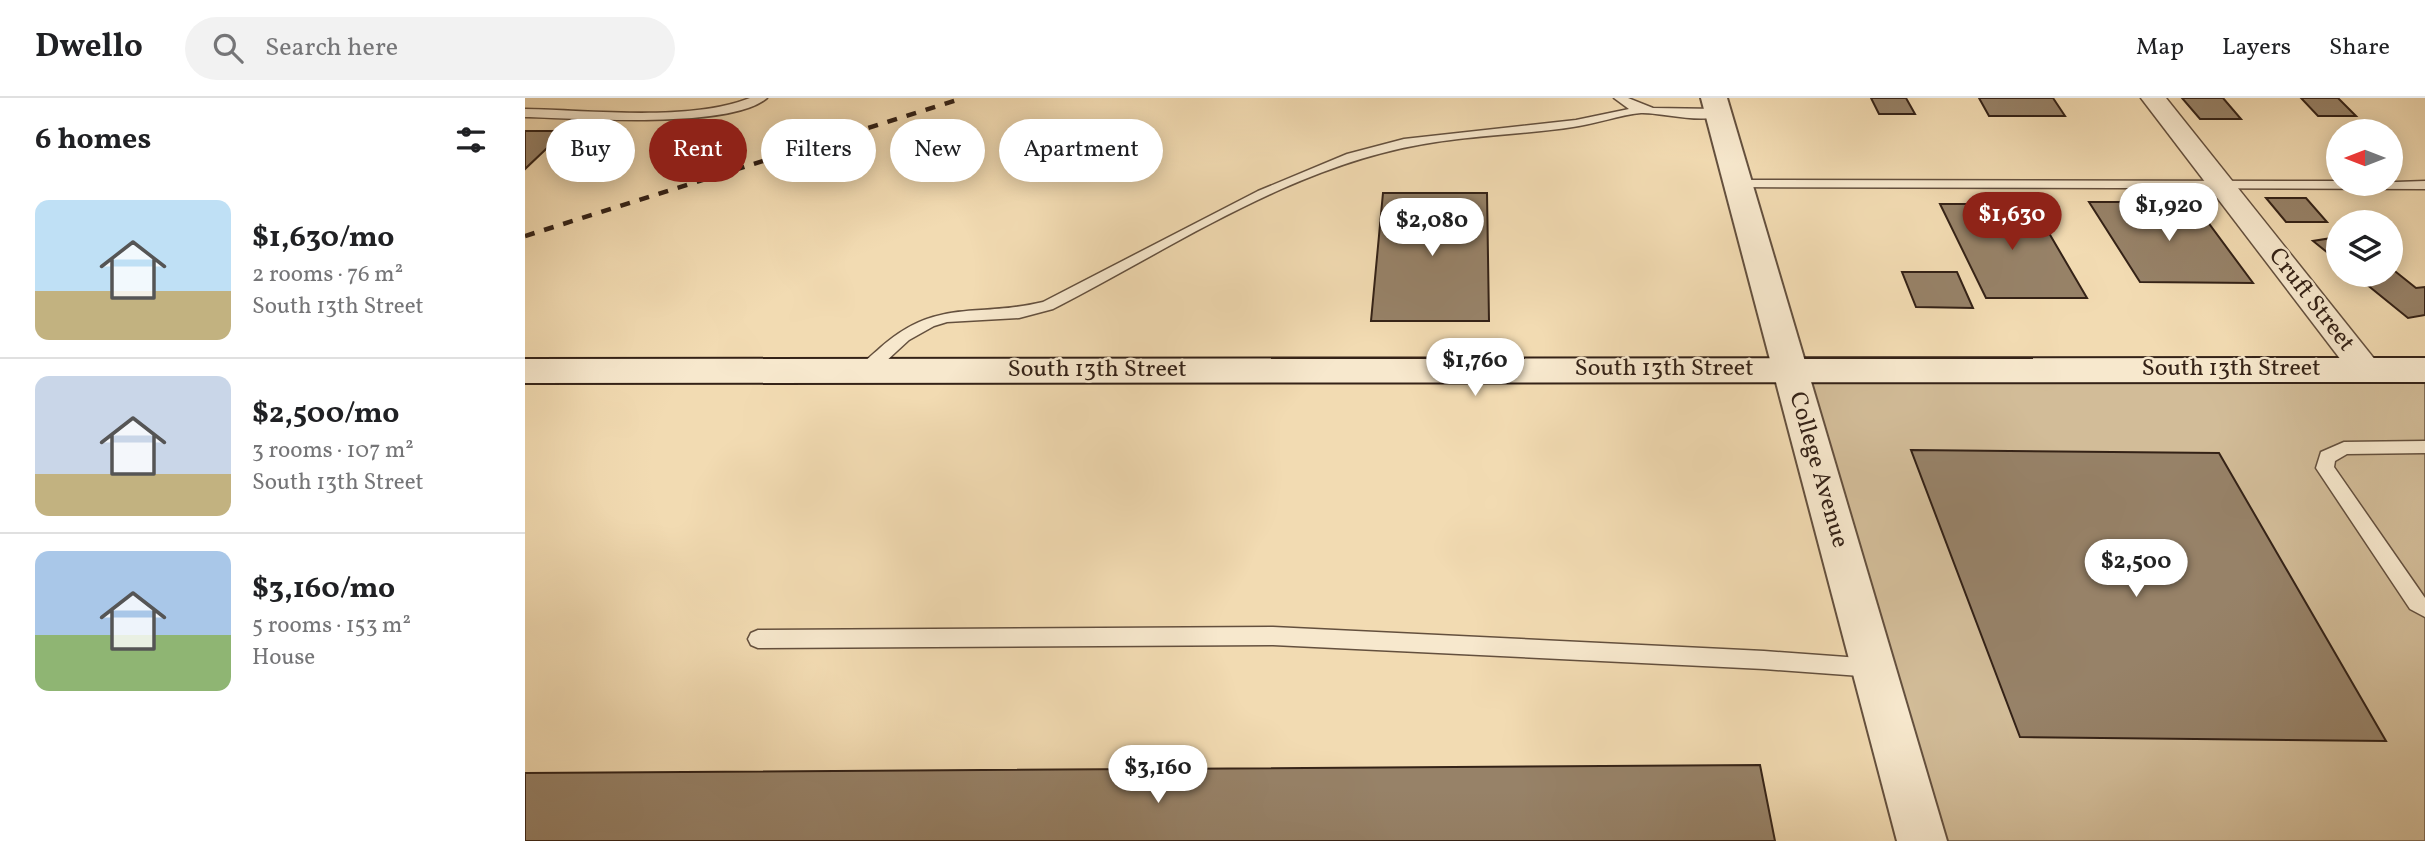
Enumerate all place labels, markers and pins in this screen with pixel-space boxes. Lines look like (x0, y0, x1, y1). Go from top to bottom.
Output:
pin: $1,920 (2112, 184, 2226, 243)
pin: $1,630 (1955, 192, 2069, 252)
pin: $2,080 (1375, 198, 1489, 258)
pin: $1,760 (1418, 338, 1532, 398)
pin: $2,500 (2079, 540, 2193, 599)
pin: $3,160 (1101, 746, 1215, 805)

